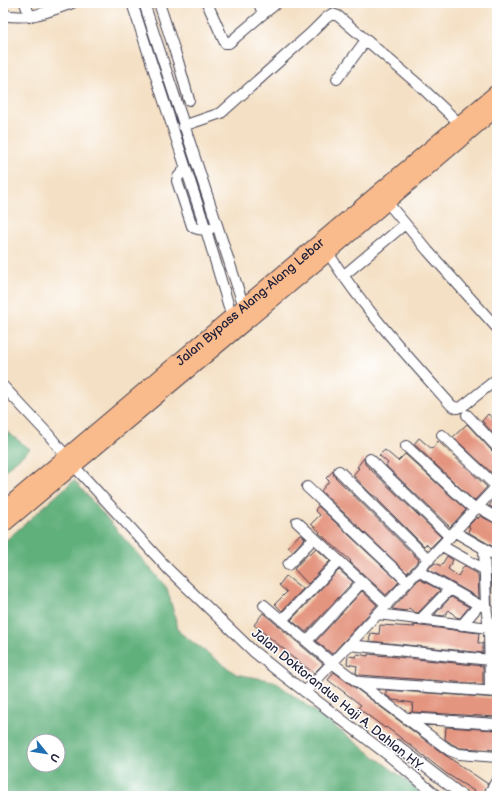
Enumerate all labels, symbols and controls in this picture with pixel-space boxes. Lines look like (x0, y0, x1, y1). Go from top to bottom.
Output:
street label: Jalan Bypass Alang-Alang Lebar (173, 235, 328, 369)
street label: Jalan Doktorandus Haji A. Dahlan HY. (248, 625, 427, 774)
north arrow (26, 733, 66, 773)
text: U (47, 751, 62, 765)

